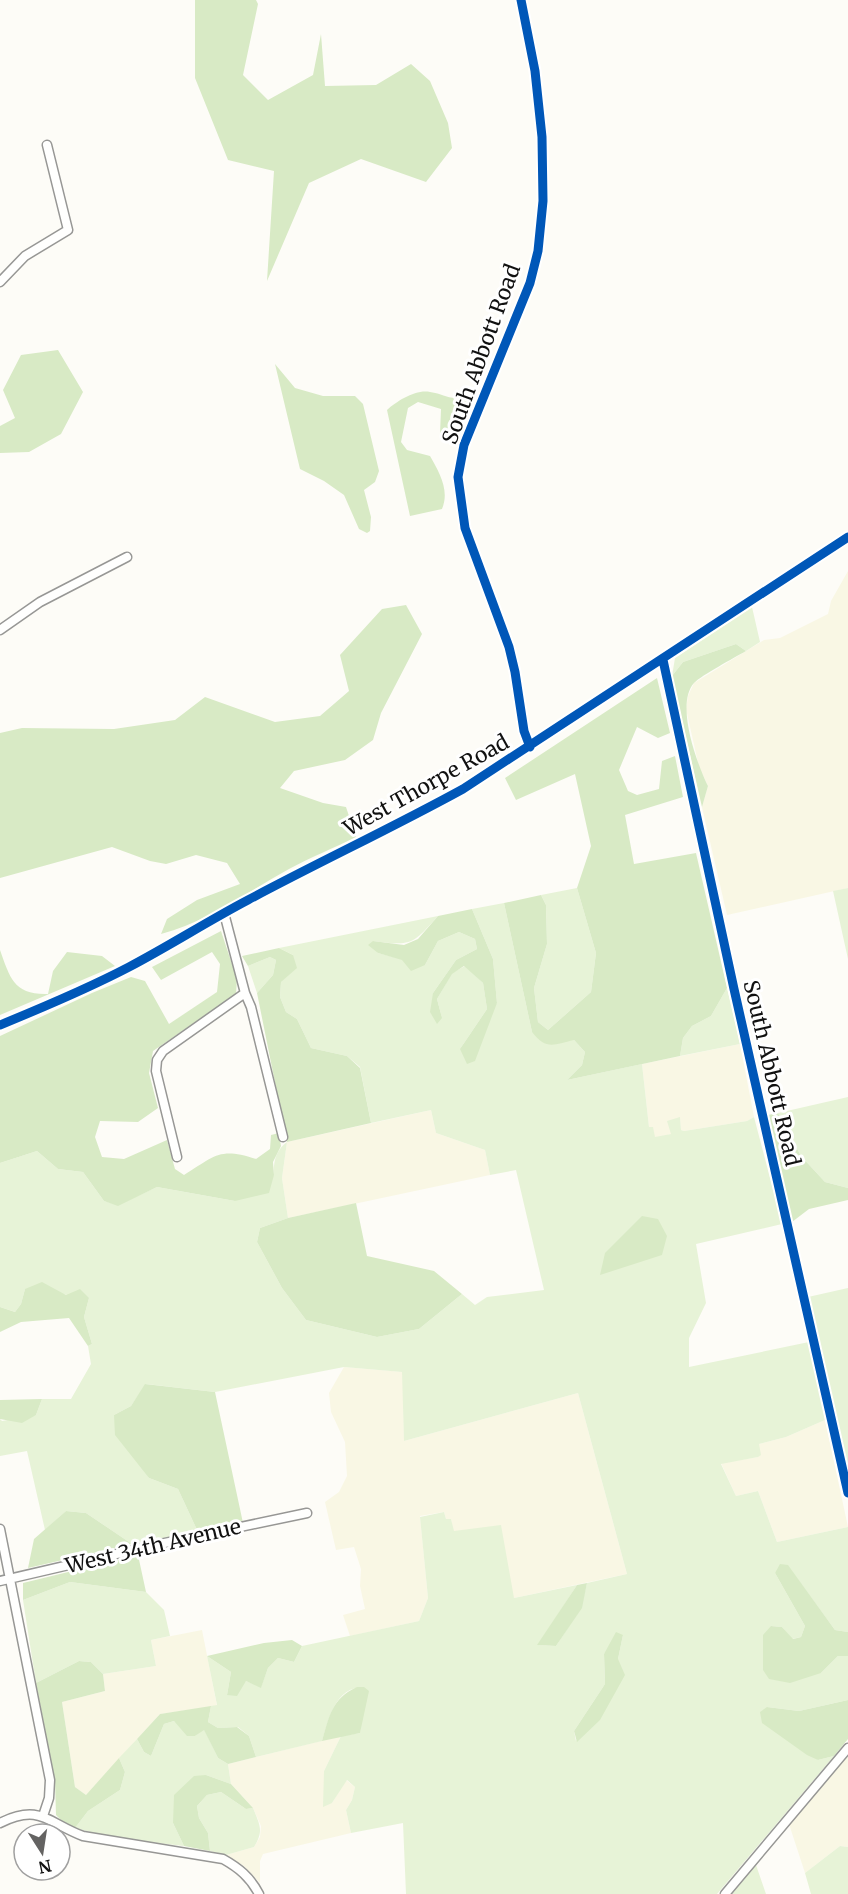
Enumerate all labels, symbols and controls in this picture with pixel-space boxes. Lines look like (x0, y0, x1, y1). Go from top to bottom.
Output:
street label: South Abbott Road (436, 260, 526, 448)
street label: West Thorpe Road (338, 728, 514, 842)
street label: South Abbott Road (737, 977, 807, 1169)
street label: West 34th Avenue (62, 1513, 244, 1580)
north arrow (12, 1822, 72, 1882)
text: N (37, 1856, 53, 1878)

